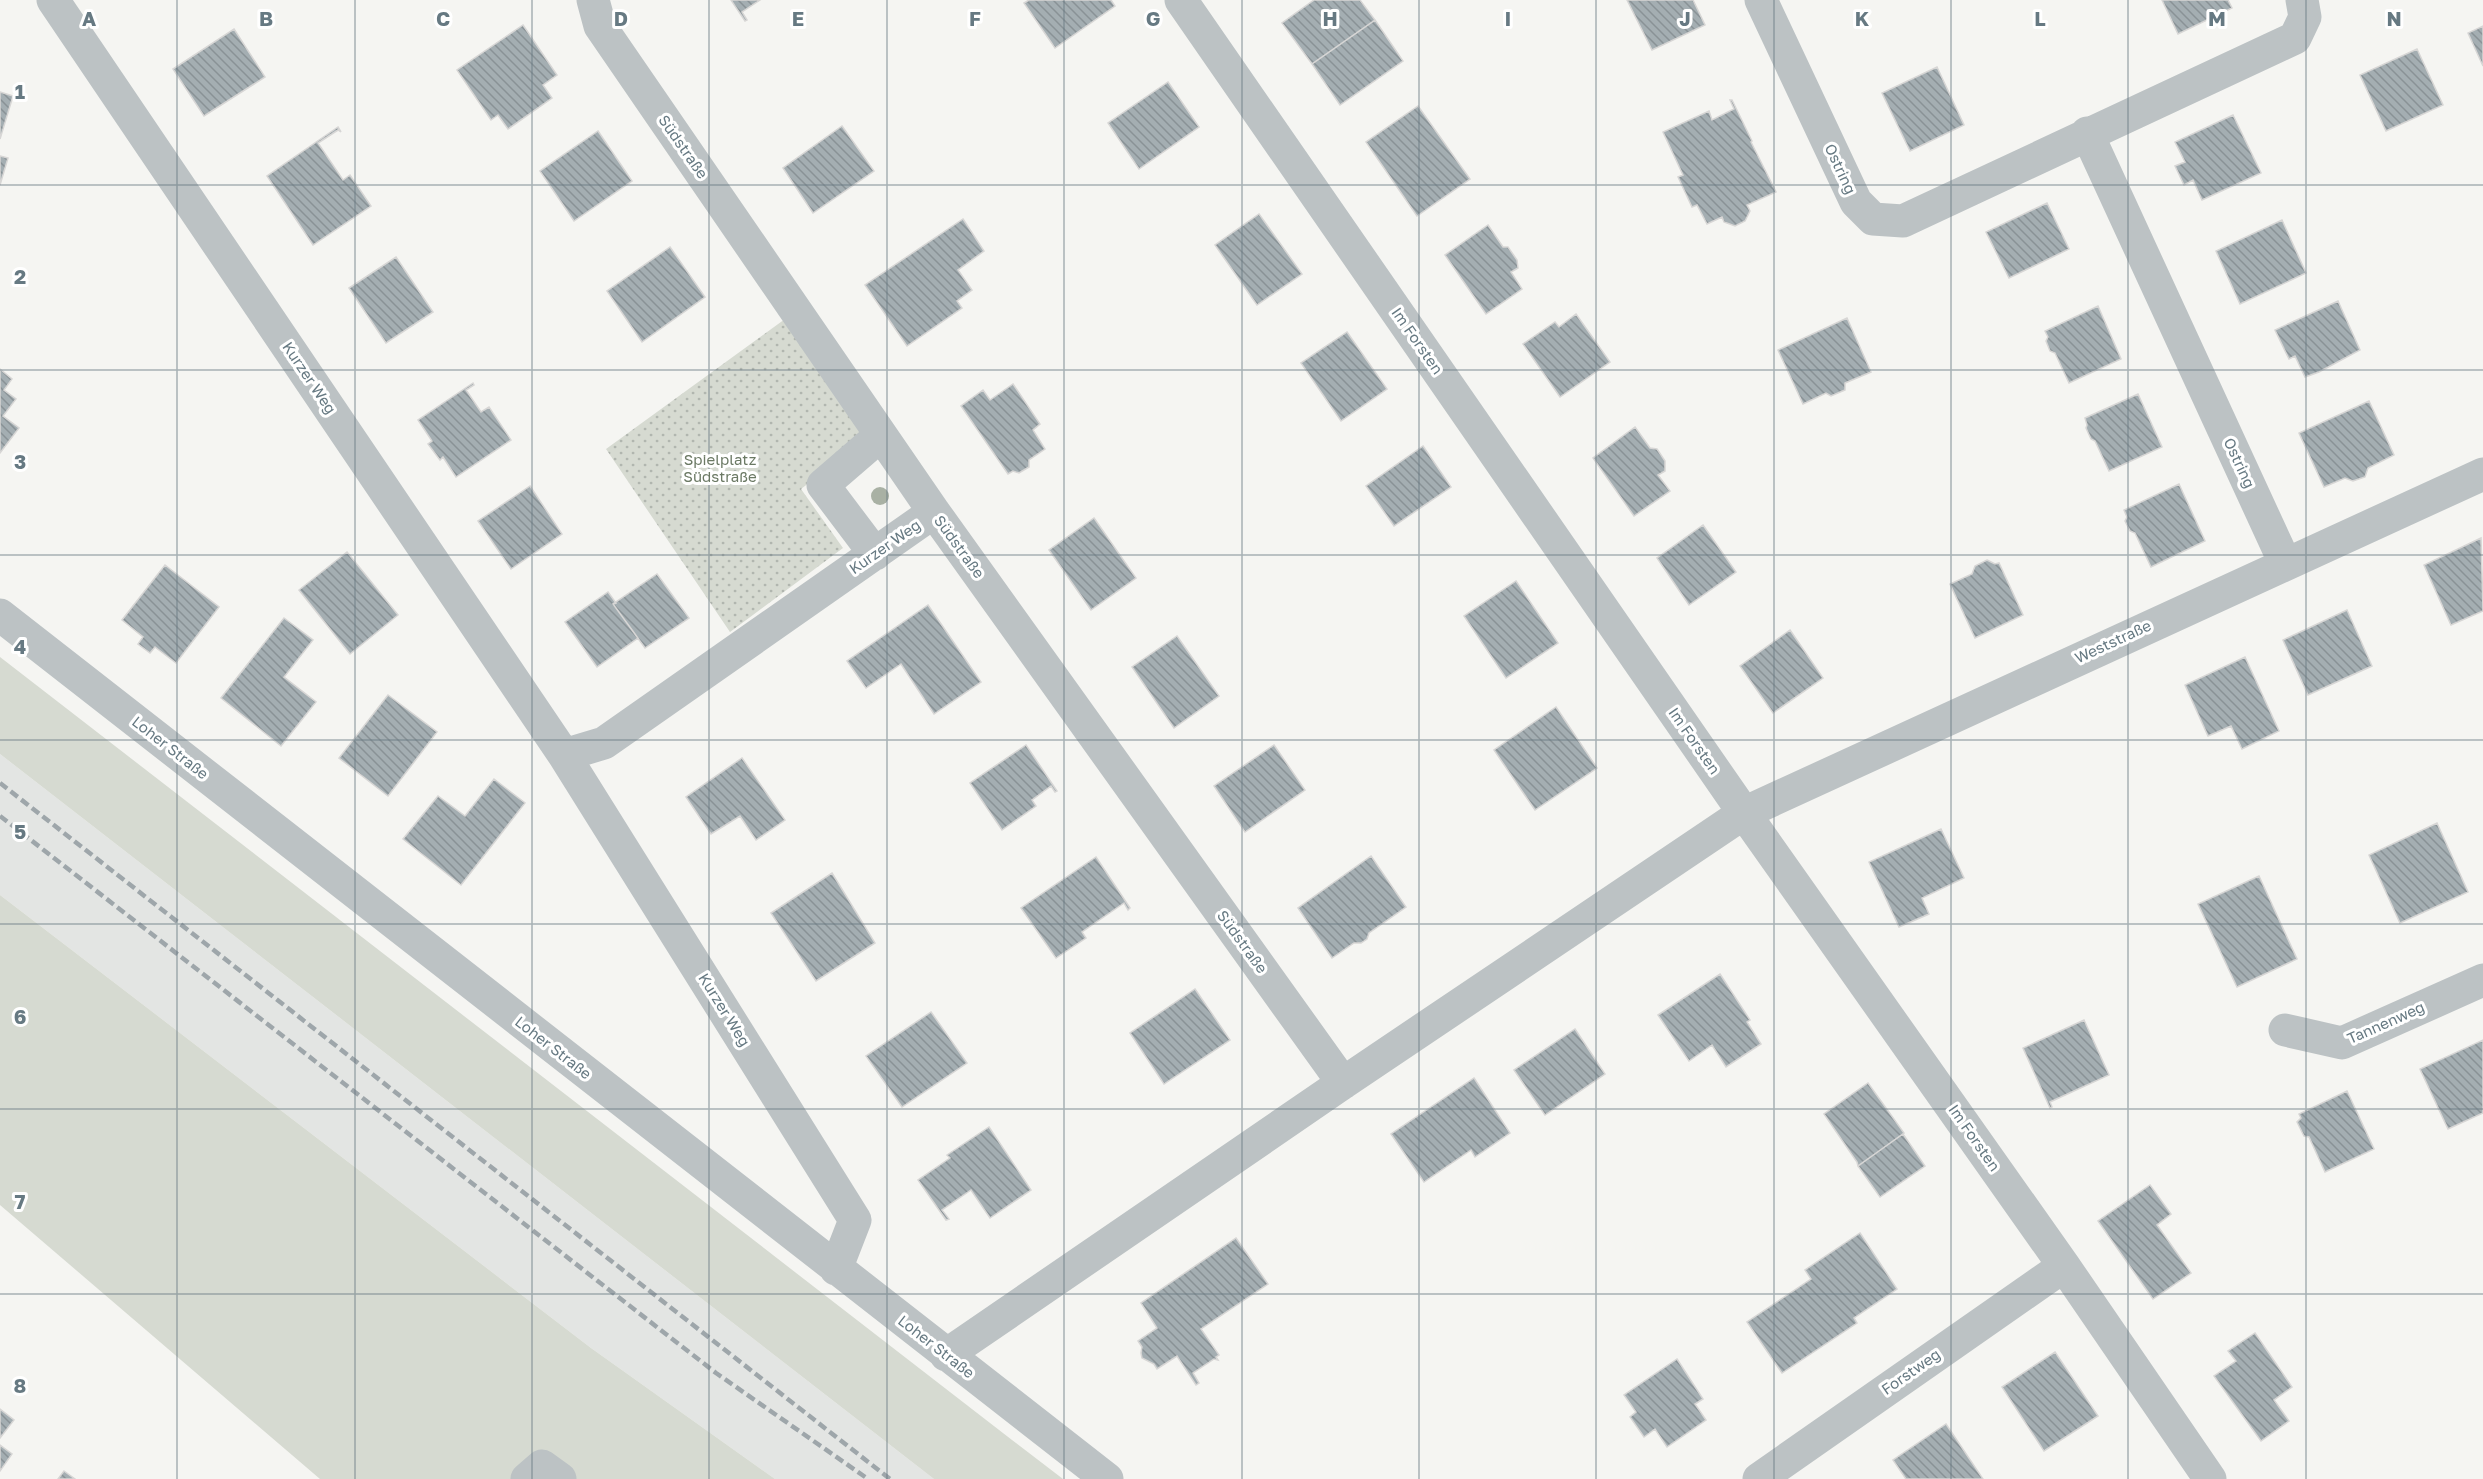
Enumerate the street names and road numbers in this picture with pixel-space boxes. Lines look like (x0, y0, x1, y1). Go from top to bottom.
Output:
street label: Südstraße (655, 111, 712, 182)
street label: Ostring (1821, 141, 1860, 197)
street label: Im Forsten (1388, 304, 1447, 377)
street label: Kurzer Weg (279, 338, 340, 417)
street label: Ostring (2220, 435, 2259, 491)
street label: Südstraße (931, 511, 989, 582)
street label: Kurzer Weg (845, 515, 924, 577)
street label: Weststraße (2072, 615, 2154, 667)
street label: Im Forsten (1665, 704, 1724, 777)
street label: Loher Straße (129, 712, 213, 783)
street label: Südstraße (1214, 906, 1272, 977)
street label: Kurzer Weg (695, 970, 754, 1049)
street label: Tannenweg (2344, 997, 2427, 1047)
street label: Loher Straße (512, 1012, 596, 1083)
street label: Im Forsten (1945, 1101, 2004, 1174)
street label: Loher Straße (895, 1311, 979, 1382)
street label: Forstweg (1878, 1344, 1943, 1398)

